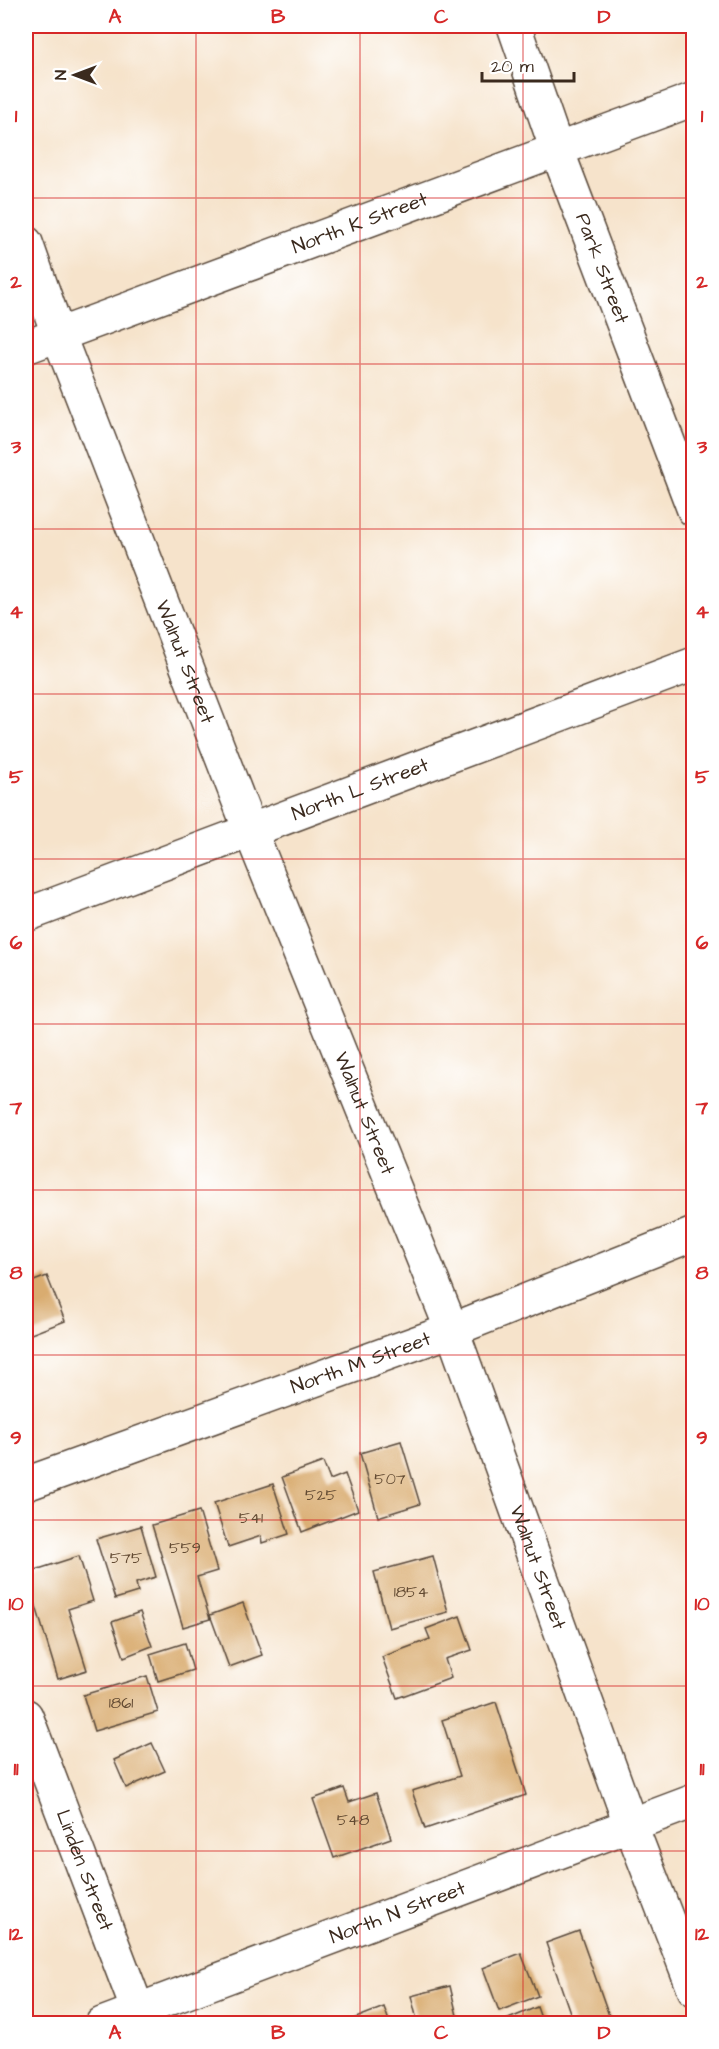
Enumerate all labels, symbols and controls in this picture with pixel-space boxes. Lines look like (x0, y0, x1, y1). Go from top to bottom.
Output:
text: A (109, 3, 122, 31)
text: B (271, 3, 286, 31)
text: C (434, 3, 449, 31)
text: D (598, 3, 611, 31)
north arrow (45, 45, 105, 105)
scale bar (482, 45, 574, 83)
text: 20 m (491, 54, 534, 79)
text: N (50, 70, 72, 80)
text: 1 (15, 102, 18, 130)
text: 1 (701, 102, 704, 130)
street label: North K Street (288, 185, 432, 261)
street label: Park Street (568, 209, 636, 328)
text: 2 (9, 268, 22, 296)
text: 2 (695, 268, 708, 296)
text: 3 (10, 433, 22, 461)
text: 3 (696, 433, 708, 461)
street label: Walnut Street (148, 596, 221, 728)
text: 4 (9, 598, 23, 626)
text: 4 (695, 598, 709, 626)
street label: North L Street (288, 751, 433, 828)
text: 5 (9, 763, 24, 791)
text: 5 (695, 763, 710, 791)
text: 6 (10, 929, 23, 957)
text: 6 (696, 929, 709, 957)
street label: Walnut Street (327, 1048, 402, 1179)
text: 7 (9, 1094, 23, 1122)
text: 7 (695, 1094, 709, 1122)
text: 8 (10, 1259, 23, 1287)
text: 8 (696, 1259, 709, 1287)
street label: North M Street (287, 1325, 435, 1401)
text: 9 (10, 1424, 22, 1452)
text: 9 (696, 1424, 708, 1452)
house number: 507 (374, 1468, 406, 1490)
house number: 525 (305, 1484, 338, 1506)
street label: Walnut Street (502, 1501, 573, 1633)
house number: 541 (239, 1507, 263, 1529)
house number: 559 (169, 1537, 201, 1559)
house number: 575 (110, 1547, 143, 1569)
house number: 1854 (394, 1581, 428, 1603)
text: 10 (8, 1590, 24, 1618)
text: 10 (694, 1590, 710, 1618)
house number: 1861 (109, 1692, 133, 1714)
text: 11 (13, 1755, 19, 1783)
text: 11 (699, 1755, 705, 1783)
street label: Linden Street (49, 1806, 120, 1935)
house number: 548 (337, 1809, 369, 1831)
street label: North N Street (326, 1874, 470, 1951)
text: 12 (9, 1920, 24, 1948)
text: 12 (695, 1920, 710, 1948)
text: A (109, 2019, 122, 2047)
text: B (271, 2019, 286, 2047)
text: C (434, 2019, 449, 2047)
text: D (598, 2019, 611, 2047)

